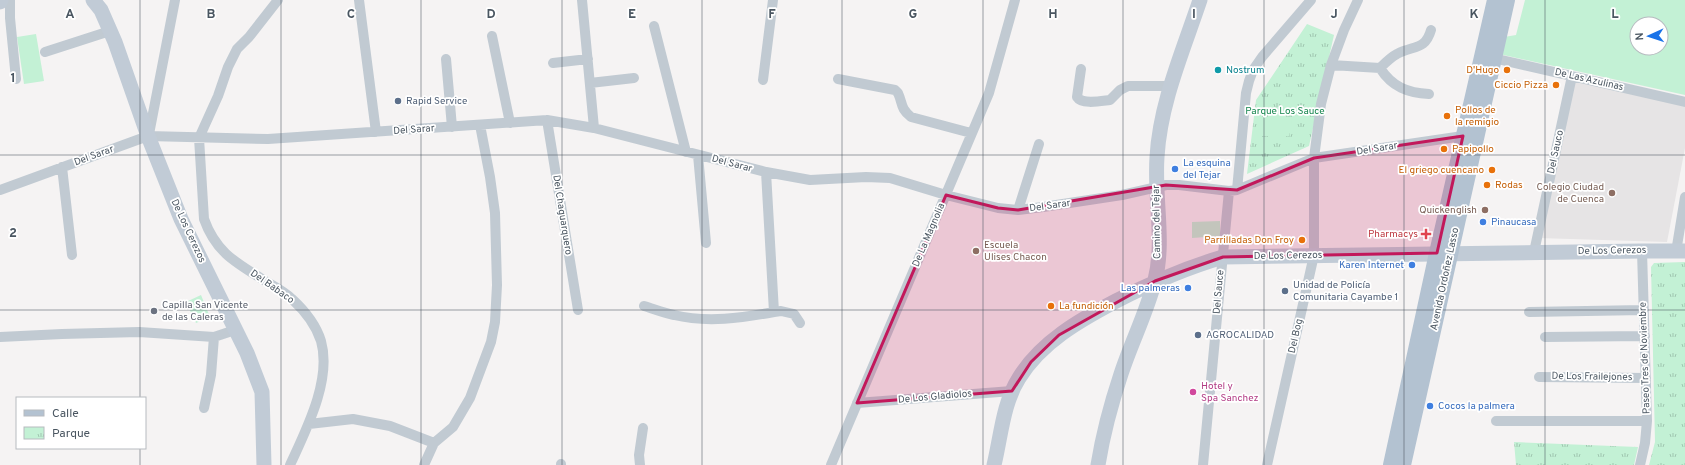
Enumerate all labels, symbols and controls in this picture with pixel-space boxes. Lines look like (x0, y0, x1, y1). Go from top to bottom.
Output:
text: A (65, 7, 75, 23)
text: B (207, 7, 216, 23)
text: C (347, 7, 355, 23)
text: D (486, 7, 496, 23)
text: E (628, 7, 636, 23)
text: F (768, 7, 776, 23)
text: G (909, 7, 918, 23)
text: H (1048, 7, 1058, 23)
text: I (1192, 7, 1196, 23)
text: J (1330, 7, 1338, 23)
text: K (1469, 7, 1479, 23)
text: L (1611, 7, 1619, 23)
north arrow (1629, 16, 1669, 56)
text: N (1633, 32, 1647, 41)
place label: Nostrum (1226, 64, 1265, 77)
place label: D'Hugo (1466, 64, 1499, 77)
marker: Nostrum (1213, 65, 1223, 75)
marker: D'Hugo (1502, 65, 1512, 75)
street label: De Las Azulinas (1553, 66, 1625, 94)
text: 1 (10, 71, 16, 87)
place label: Ciccio Pizza (1494, 79, 1548, 92)
marker: Ciccio Pizza (1551, 80, 1561, 90)
place label: Rapid Service (406, 95, 468, 108)
marker: Rapid Service (393, 96, 403, 106)
place label: Pollos de la remigio (1455, 104, 1500, 129)
park label: Parque Los Sauce (1245, 105, 1325, 118)
marker: Pollos de la remigio (1442, 111, 1452, 121)
street label: Del Sarar (393, 122, 435, 138)
street label: Del Sauco (1545, 128, 1567, 175)
street label: Del Sarar (1356, 139, 1399, 159)
street label: Del Sarar (72, 143, 116, 169)
place label: Papipollo (1452, 143, 1494, 156)
marker: Papipollo (1439, 144, 1449, 154)
street label: Del Sarar (710, 152, 754, 176)
place label: La esquina del Tejar (1183, 157, 1231, 182)
marker: La esquina del Tejar (1170, 164, 1180, 174)
place label: El griego cuencano (1398, 164, 1484, 177)
marker: El griego cuencano (1487, 165, 1497, 175)
street label: Del Chaguarquero (549, 174, 575, 256)
place label: Rodas (1495, 179, 1523, 192)
marker: Rodas (1482, 180, 1492, 190)
place label: Colegio Ciudad de Cuenca (1536, 181, 1604, 206)
street label: Camino del Tejar (1150, 185, 1164, 259)
marker: Colegio Ciudad de Cuenca (1607, 188, 1617, 198)
street label: De Los Cerezos (168, 197, 209, 265)
street label: Del Sarar (1029, 197, 1072, 215)
street label: De La Magnolia (910, 201, 948, 269)
place label: Quickenglish (1419, 204, 1477, 217)
marker: Quickenglish (1480, 205, 1490, 215)
place label: Pinaucasa (1491, 216, 1536, 229)
marker: Pinaucasa (1478, 217, 1488, 227)
text: 2 (9, 226, 17, 242)
street label: Avenida Ordoñez Lasso (1428, 226, 1462, 331)
place label: Pharmacys (1368, 228, 1418, 241)
marker: Pharmacys (1421, 229, 1431, 239)
place label: Parrilladas Don Froy (1204, 234, 1294, 247)
marker: Parrilladas Don Froy (1297, 235, 1307, 245)
place label: Escuela Ulises Chacon (984, 239, 1047, 264)
street label: De Los Cerezos (1578, 244, 1647, 258)
marker: Escuela Ulises Chacon (971, 246, 981, 256)
street label: De Los Cerezos (1254, 249, 1323, 263)
place label: Karen Internet (1339, 259, 1404, 272)
marker: Karen Internet (1407, 260, 1417, 270)
street label: Del Babaco (247, 267, 297, 307)
street label: Del Sauce (1211, 269, 1227, 315)
place label: Unidad de Policía Comunitaria Cayambe 1 (1293, 279, 1398, 304)
place label: Las palmeras (1121, 282, 1180, 295)
marker: Las palmeras (1183, 283, 1193, 293)
marker: Unidad de Policía Comunitaria Cayambe 1 (1280, 286, 1290, 296)
place label: Capilla San Vicente de las Caleras (162, 299, 248, 324)
place label: La fundición (1059, 300, 1114, 313)
marker: La fundición (1046, 301, 1056, 311)
street label: Paseo Tres de Noviembre (1637, 302, 1653, 414)
marker: Capilla San Vicente de las Caleras (149, 306, 159, 316)
street label: Del Bog (1286, 317, 1306, 355)
place label: AGROCALIDAD (1206, 329, 1274, 342)
marker: AGROCALIDAD (1193, 330, 1203, 340)
street label: De Los Frailejones (1552, 370, 1633, 384)
place label: Hotel y Spa Sanchez (1201, 380, 1259, 405)
street label: De Los Gladiolos (898, 387, 973, 407)
marker: Hotel y Spa Sanchez (1188, 387, 1198, 397)
legend (16, 397, 146, 449)
place label: Cocos la palmera (1438, 400, 1515, 413)
marker: Cocos la palmera (1425, 401, 1435, 411)
text: Calle (52, 406, 79, 422)
text: Parque (52, 426, 90, 442)

